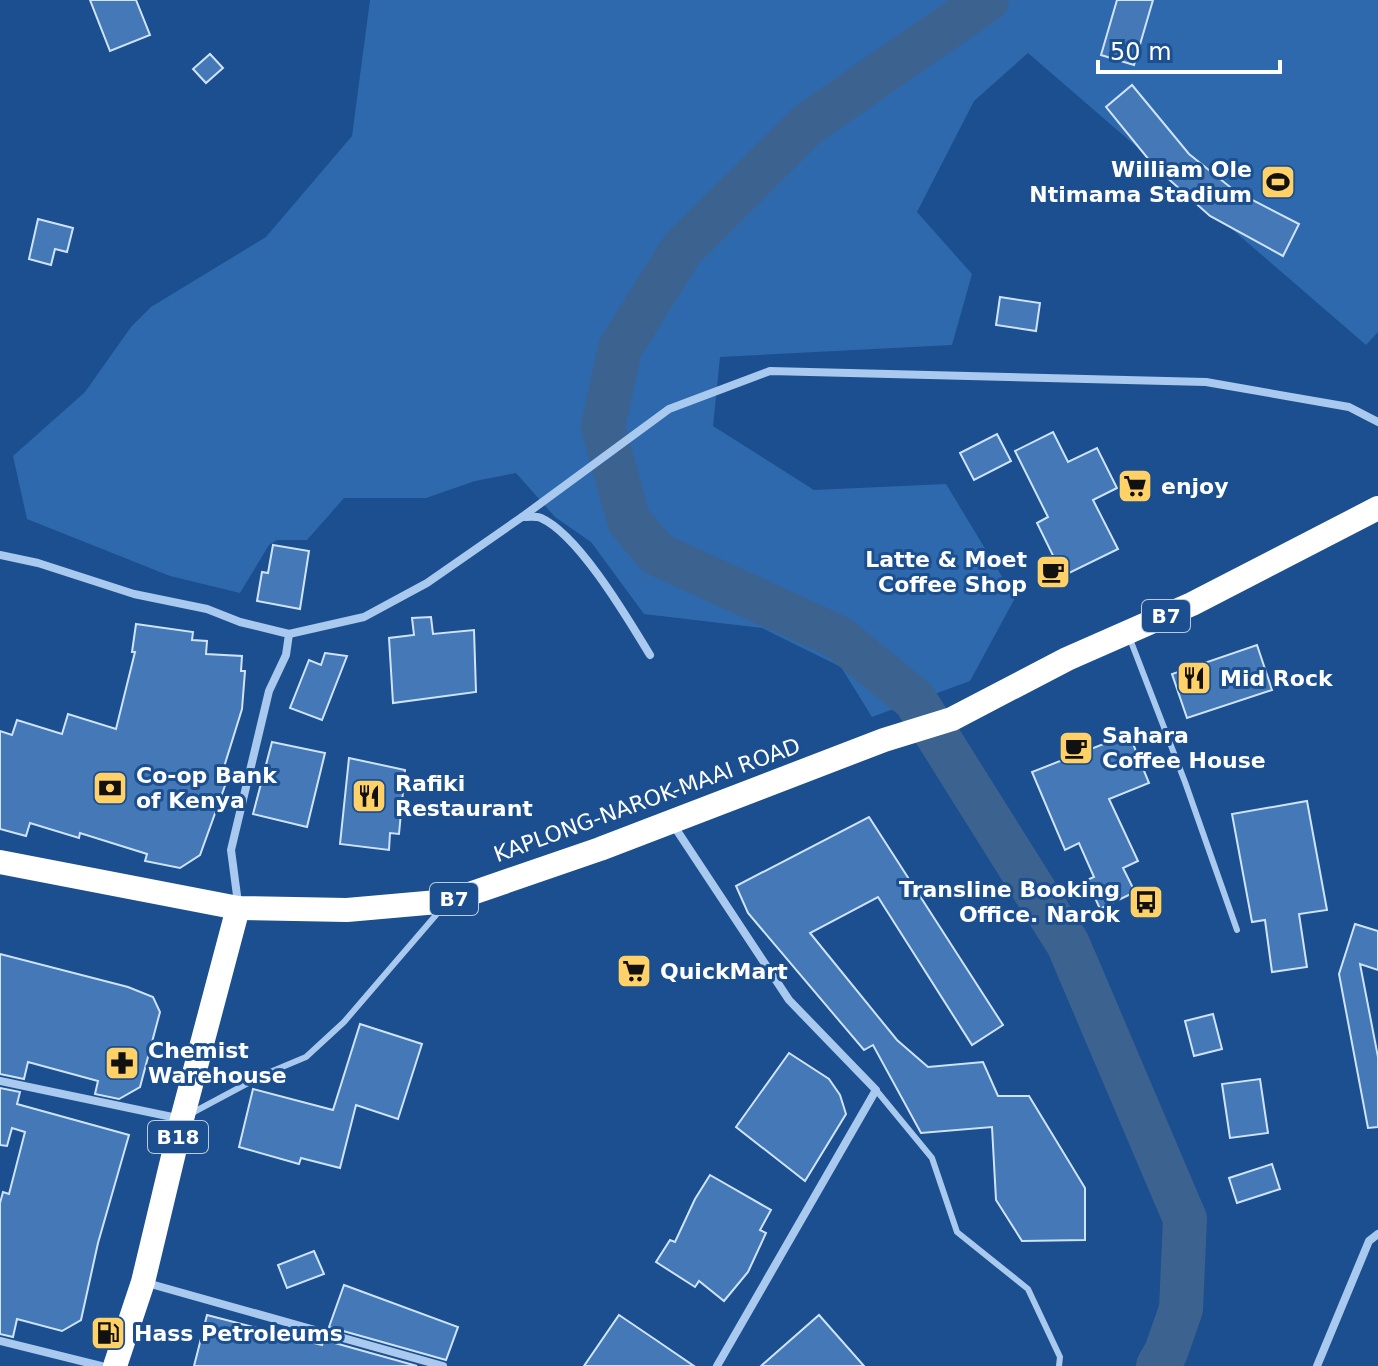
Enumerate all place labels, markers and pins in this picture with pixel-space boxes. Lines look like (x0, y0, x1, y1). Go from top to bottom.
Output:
place label: William Ole Ntimama Stadium (1029, 157, 1252, 207)
sports icon: William Ole Ntimama Stadium (1259, 163, 1297, 201)
supermarket icon: enjoy (1116, 467, 1154, 505)
place label: enjoy (1161, 474, 1229, 499)
place label: Latte & Moet Coffee Shop (865, 547, 1027, 597)
cafe icon: Latte & Moet Coffee Shop (1034, 553, 1072, 591)
restaurant icon: Mid Rock (1175, 659, 1213, 697)
place label: Mid Rock (1220, 666, 1334, 691)
place label: Sahara Coffee House (1102, 723, 1266, 773)
cafe icon: Sahara Coffee House (1057, 729, 1095, 767)
place label: Co-op Bank of Kenya (136, 763, 278, 813)
bank icon: Co-op Bank of Kenya (91, 769, 129, 807)
place label: Rafiki Restaurant (395, 771, 533, 821)
restaurant icon: Rafiki Restaurant (350, 777, 388, 815)
place label: Transline Booking Office. Narok (899, 877, 1121, 927)
bus stop icon: Transline Booking Office. Narok (1127, 883, 1165, 921)
supermarket icon: QuickMart (615, 952, 653, 990)
place label: QuickMart (660, 959, 788, 984)
place label: Chemist Warehouse (148, 1038, 287, 1088)
pharmacy icon: Chemist Warehouse (103, 1044, 141, 1082)
fuel station icon: Hass Petroleums (89, 1314, 127, 1352)
place label: Hass Petroleums (134, 1321, 343, 1346)

